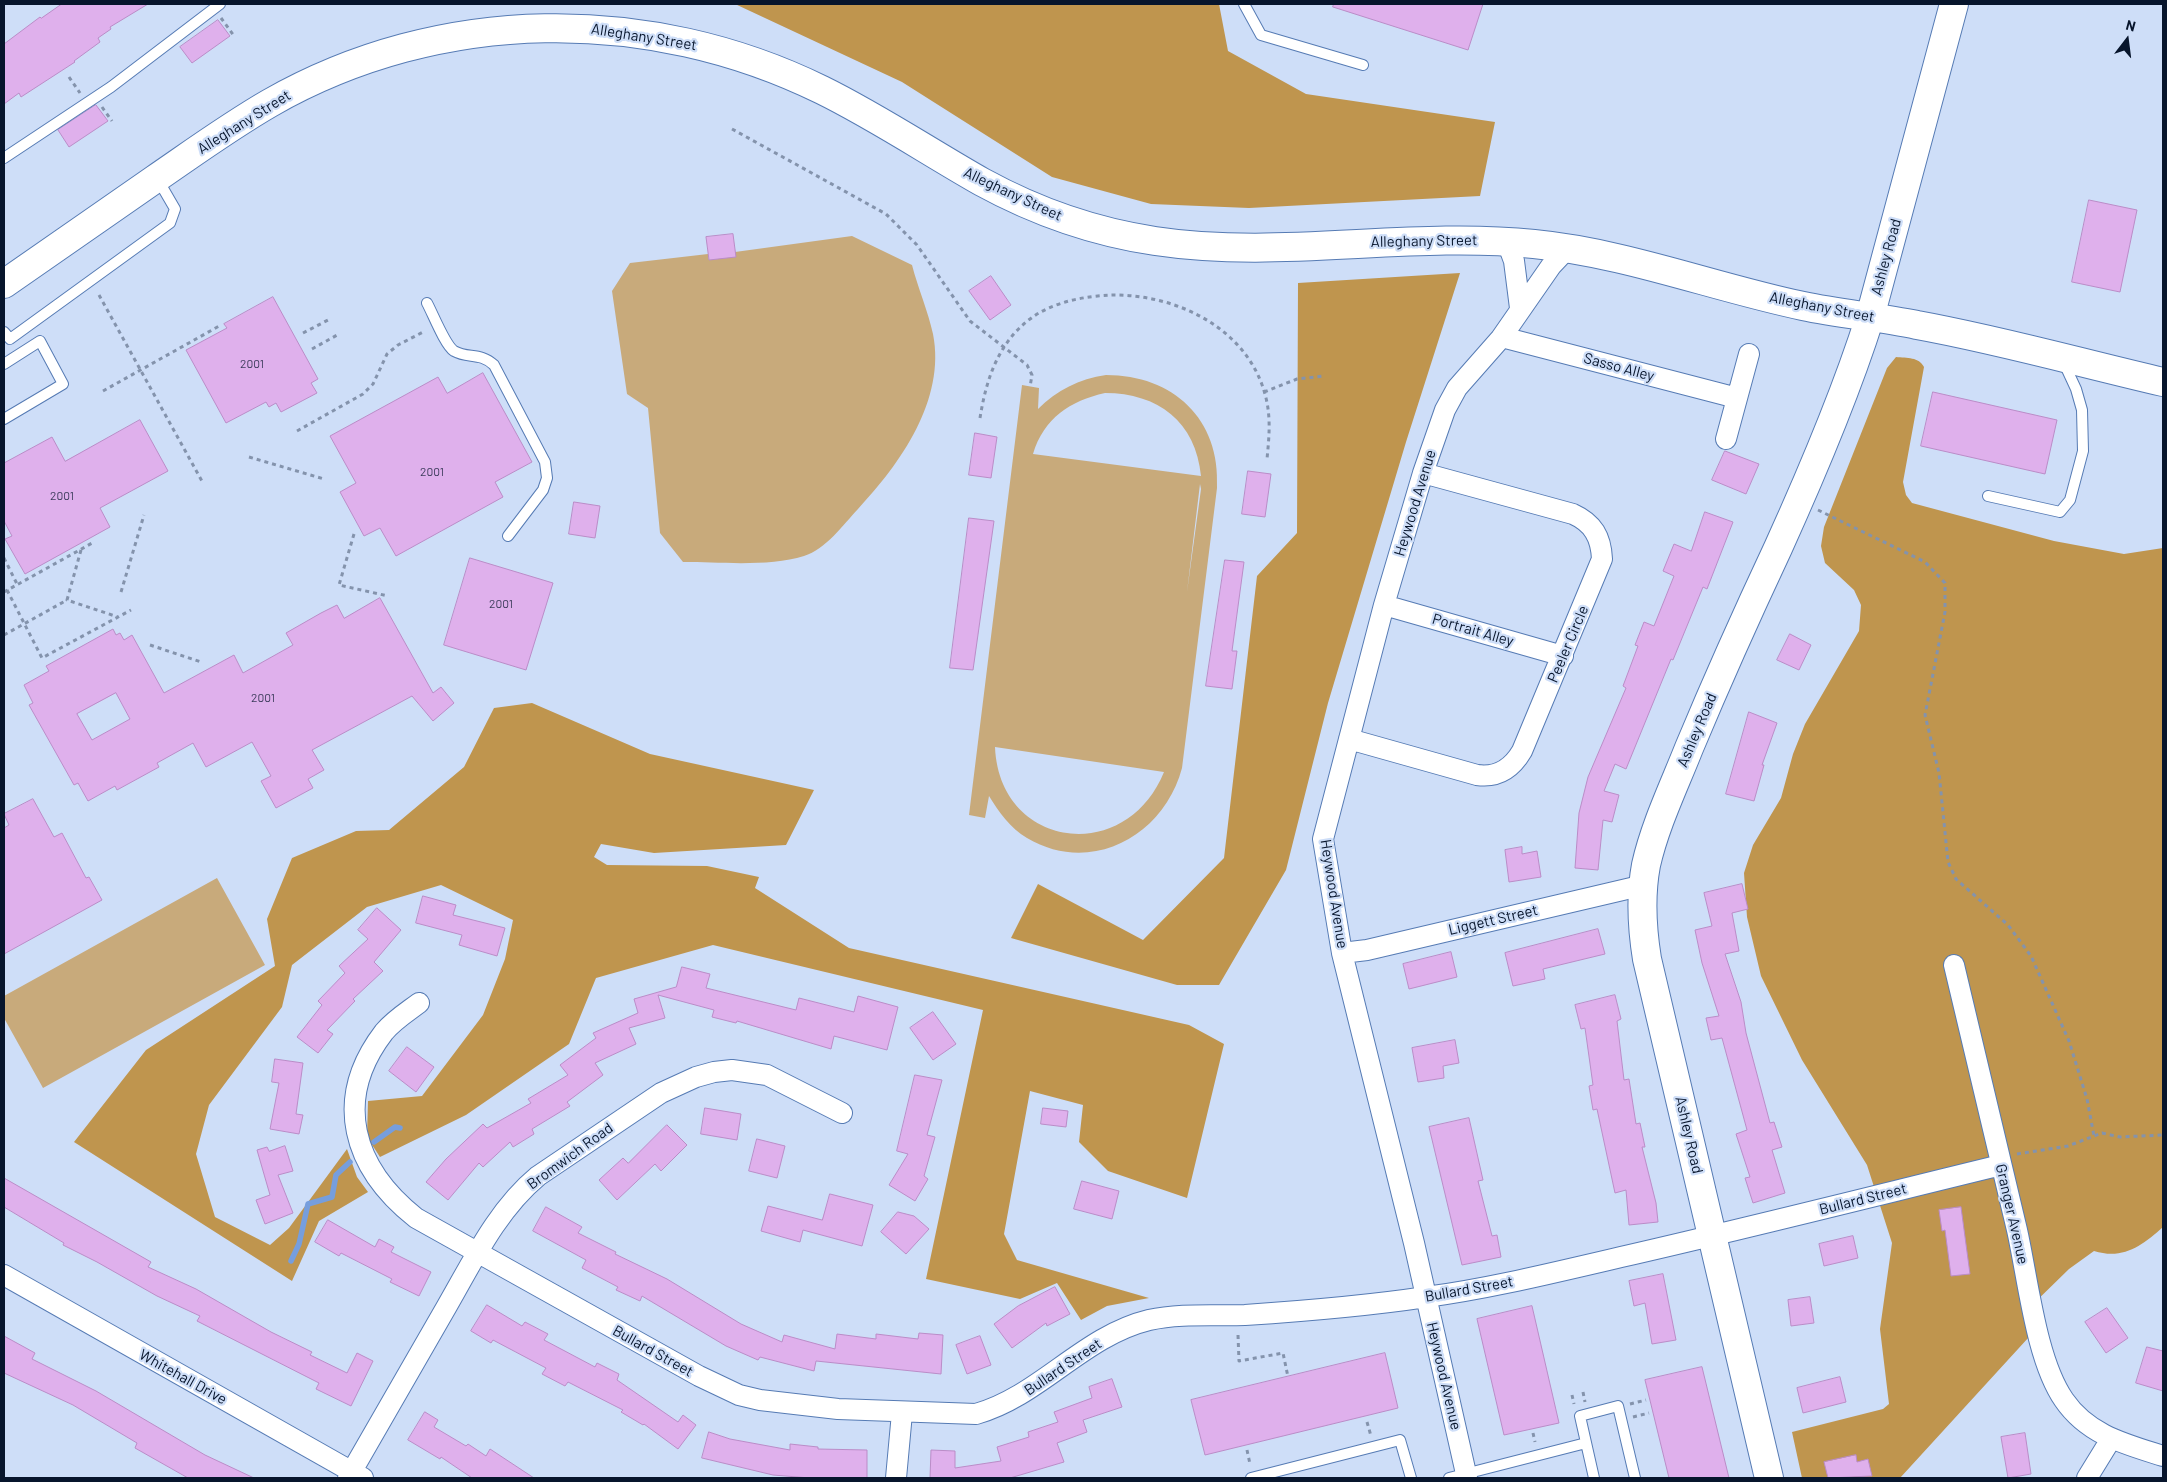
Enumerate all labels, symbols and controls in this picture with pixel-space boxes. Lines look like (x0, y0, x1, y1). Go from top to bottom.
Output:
north arrow (2102, 15, 2152, 65)
text: N (2124, 16, 2138, 34)
street label: Alleghany Street (590, 20, 698, 54)
street label: Alleghany Street (194, 86, 294, 158)
street label: Alleghany Street (961, 163, 1065, 225)
street label: Ashley Road (1867, 217, 1905, 297)
street label: Alleghany Street (1371, 231, 1477, 251)
street label: Alleghany Street (1768, 288, 1876, 326)
street label: Sasso Alley (1582, 349, 1656, 385)
house number: 2001 (240, 357, 264, 371)
street label: Heywood Avenue (1390, 448, 1440, 558)
house number: 2001 (420, 465, 444, 479)
house number: 2001 (50, 489, 74, 503)
house number: 2001 (489, 597, 513, 611)
street label: Peeler Circle (1544, 603, 1592, 685)
street label: Portrait Alley (1430, 610, 1516, 650)
street label: Ashley Road (1673, 690, 1721, 770)
house number: 2001 (251, 691, 275, 705)
street label: Heywood Avenue (1316, 838, 1352, 950)
street label: Liggett Street (1447, 901, 1539, 939)
street label: Ashley Road (1671, 1095, 1707, 1175)
street label: Bromwich Road (523, 1119, 617, 1193)
street label: Granger Avenue (1992, 1162, 2032, 1266)
street label: Bullard Street (1817, 1179, 1909, 1219)
street label: Bullard Street (1423, 1272, 1515, 1306)
street label: Heywood Avenue (1423, 1320, 1465, 1432)
street label: Bullard Street (610, 1321, 696, 1381)
street label: Bullard Street (1021, 1335, 1105, 1399)
street label: Whitehall Drive (136, 1346, 230, 1408)

